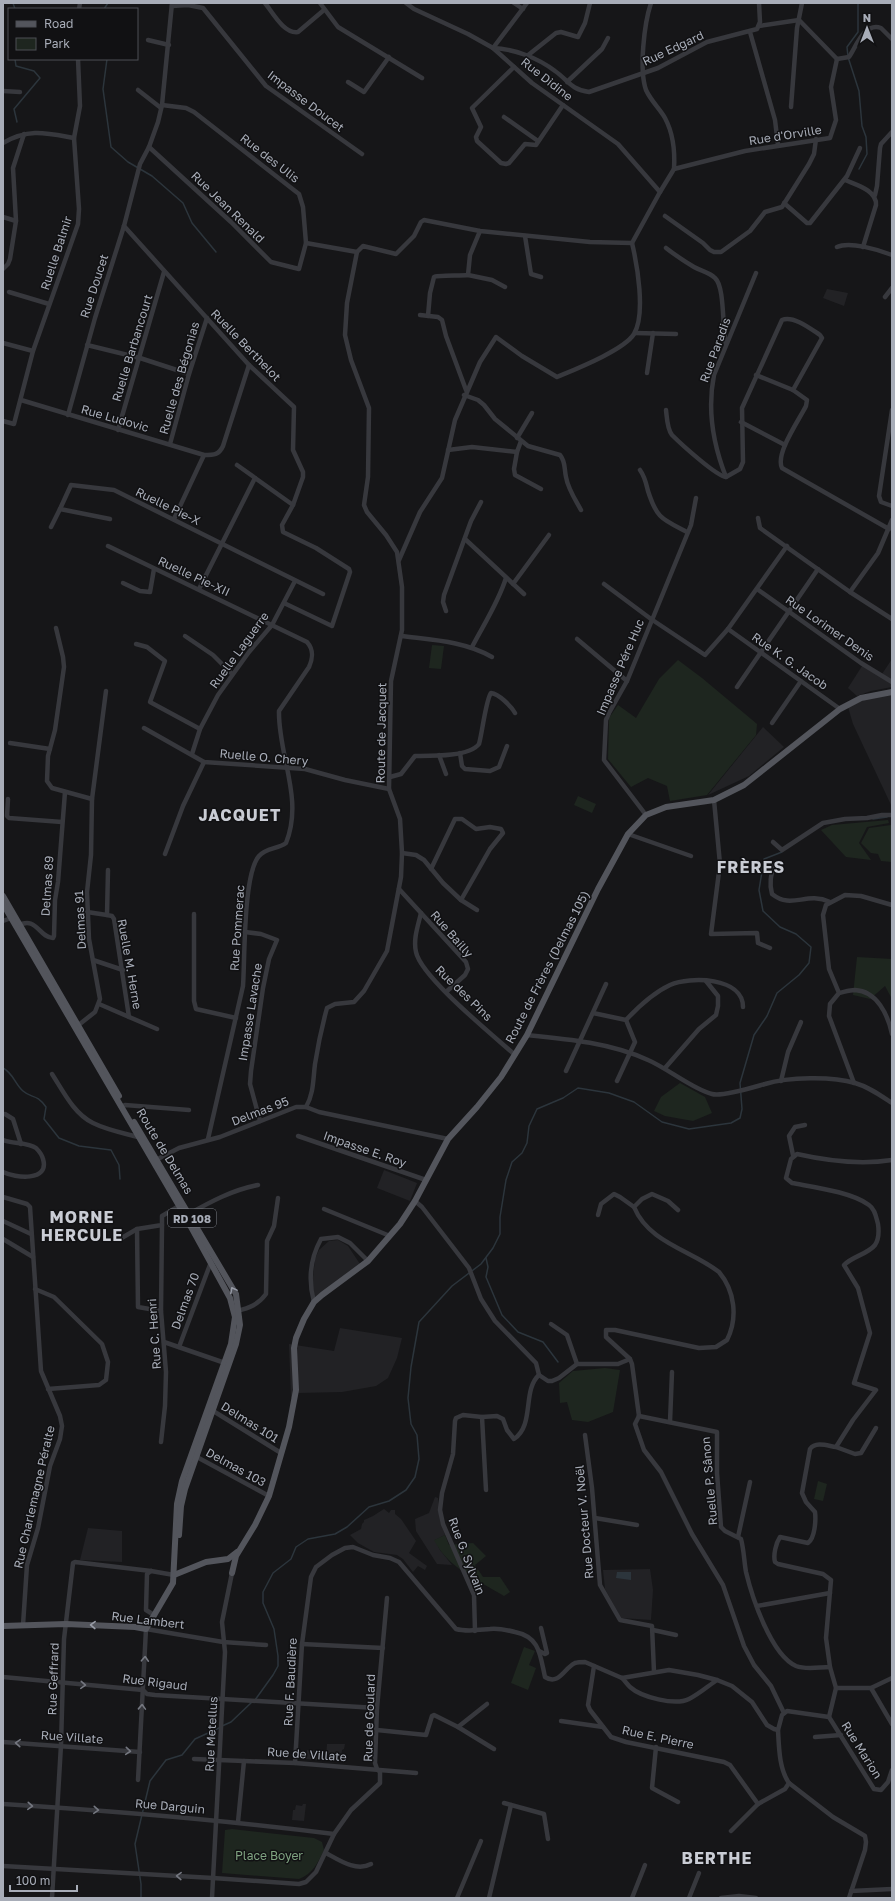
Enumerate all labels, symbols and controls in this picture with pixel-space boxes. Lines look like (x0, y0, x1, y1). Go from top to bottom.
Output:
legend (8, 8, 138, 60)
north arrow (847, 8, 887, 48)
text: N (863, 11, 871, 24)
text: Road (44, 16, 73, 31)
street label: Rue Edgard (640, 27, 706, 69)
text: Park (44, 36, 70, 51)
street label: Rue Didine (518, 54, 576, 104)
street label: Impasse Doucet (265, 67, 348, 135)
street label: Rue d'Orville (748, 122, 823, 148)
street label: Rue des Ulis (237, 130, 303, 186)
street label: Rue Jean Renald (188, 168, 268, 246)
street label: Ruelle Balmir (37, 214, 75, 292)
street label: Rue Doucet (77, 252, 111, 320)
street label: Ruelle Barbancourt (109, 292, 156, 403)
street label: Ruelle Berthelot (208, 306, 284, 384)
street label: Rue Paradis (696, 315, 734, 385)
street label: Ruelle des Bégonias (156, 320, 202, 436)
street label: Rue Ludovic (79, 401, 151, 435)
street label: Ruelle Pie-X (133, 484, 203, 528)
street label: Ruelle Pie-XII (156, 553, 232, 599)
street label: Rue Lorimer Denis (783, 592, 877, 664)
street label: Ruelle Laguerre (206, 609, 272, 691)
street label: Impasse Pére Huc (593, 616, 647, 718)
street label: Rue K. G. Jacob (749, 629, 831, 693)
street label: Route de Jacquet (373, 682, 389, 784)
street label: Ruelle O. Chery (219, 746, 309, 768)
district label: JACQUET (199, 805, 281, 825)
street label: Delmas 89 (37, 855, 57, 917)
district label: FRÈRES (717, 857, 785, 877)
street label: Rue Pommerac (227, 884, 248, 972)
street label: Route de Frères (Delmas 105) (502, 888, 592, 1046)
street label: Delmas 91 (71, 890, 89, 950)
street label: Rue Bailly (428, 907, 477, 961)
street label: Ruelle M. Herne (115, 918, 145, 1010)
street label: Impasse Lavache (235, 962, 265, 1062)
street label: Rue des Pins (432, 962, 496, 1024)
street label: Delmas 95 (229, 1093, 291, 1129)
street label: Route de Delmas (133, 1105, 197, 1197)
street label: Impasse E. Roy (321, 1128, 409, 1170)
district label: MORNE HERCULE (41, 1207, 123, 1245)
road number: RD 108 (168, 1209, 216, 1227)
street label: Delmas 70 (168, 1270, 202, 1332)
one-way arrow (230, 1287, 238, 1294)
street label: Rue C. Henri (144, 1298, 164, 1370)
street label: Delmas 101 (218, 1398, 282, 1446)
street label: Rue Charlemagne Péralte (10, 1424, 58, 1570)
street label: Ruelle P. Sânon (698, 1436, 720, 1526)
street label: Delmas 103 (203, 1444, 269, 1490)
street label: Rue Docteur V. Noël (572, 1464, 596, 1580)
street label: Rue G. Sylvain (445, 1515, 489, 1597)
street label: Rue Lambert (111, 1608, 186, 1632)
one-way arrow (90, 1621, 96, 1629)
street label: Rue F. Baudière (280, 1637, 300, 1727)
street label: Rue Geffrard (44, 1642, 62, 1716)
one-way arrow (140, 1656, 149, 1662)
street label: Rue Rigaud (122, 1671, 188, 1693)
street label: Rue de Goulard (360, 1674, 378, 1762)
one-way arrow (80, 1681, 87, 1690)
street label: Rue Metellus (202, 1696, 220, 1772)
one-way arrow (138, 1704, 147, 1710)
street label: Rue Marion (838, 1719, 886, 1781)
street label: Rue E. Pierre (621, 1722, 695, 1752)
street label: Rue Villate (40, 1727, 104, 1747)
one-way arrow (15, 1738, 21, 1747)
street label: Rue de Villate (267, 1744, 347, 1764)
one-way arrow (125, 1747, 131, 1756)
street label: Rue Darguin (134, 1795, 206, 1817)
one-way arrow (27, 1802, 33, 1810)
one-way arrow (93, 1806, 99, 1815)
park label: Place Boyer (235, 1848, 303, 1863)
district label: BERTHE (682, 1848, 752, 1868)
scale bar (10, 1867, 77, 1893)
one-way arrow (176, 1872, 182, 1880)
text: 100 m (16, 1873, 50, 1888)

